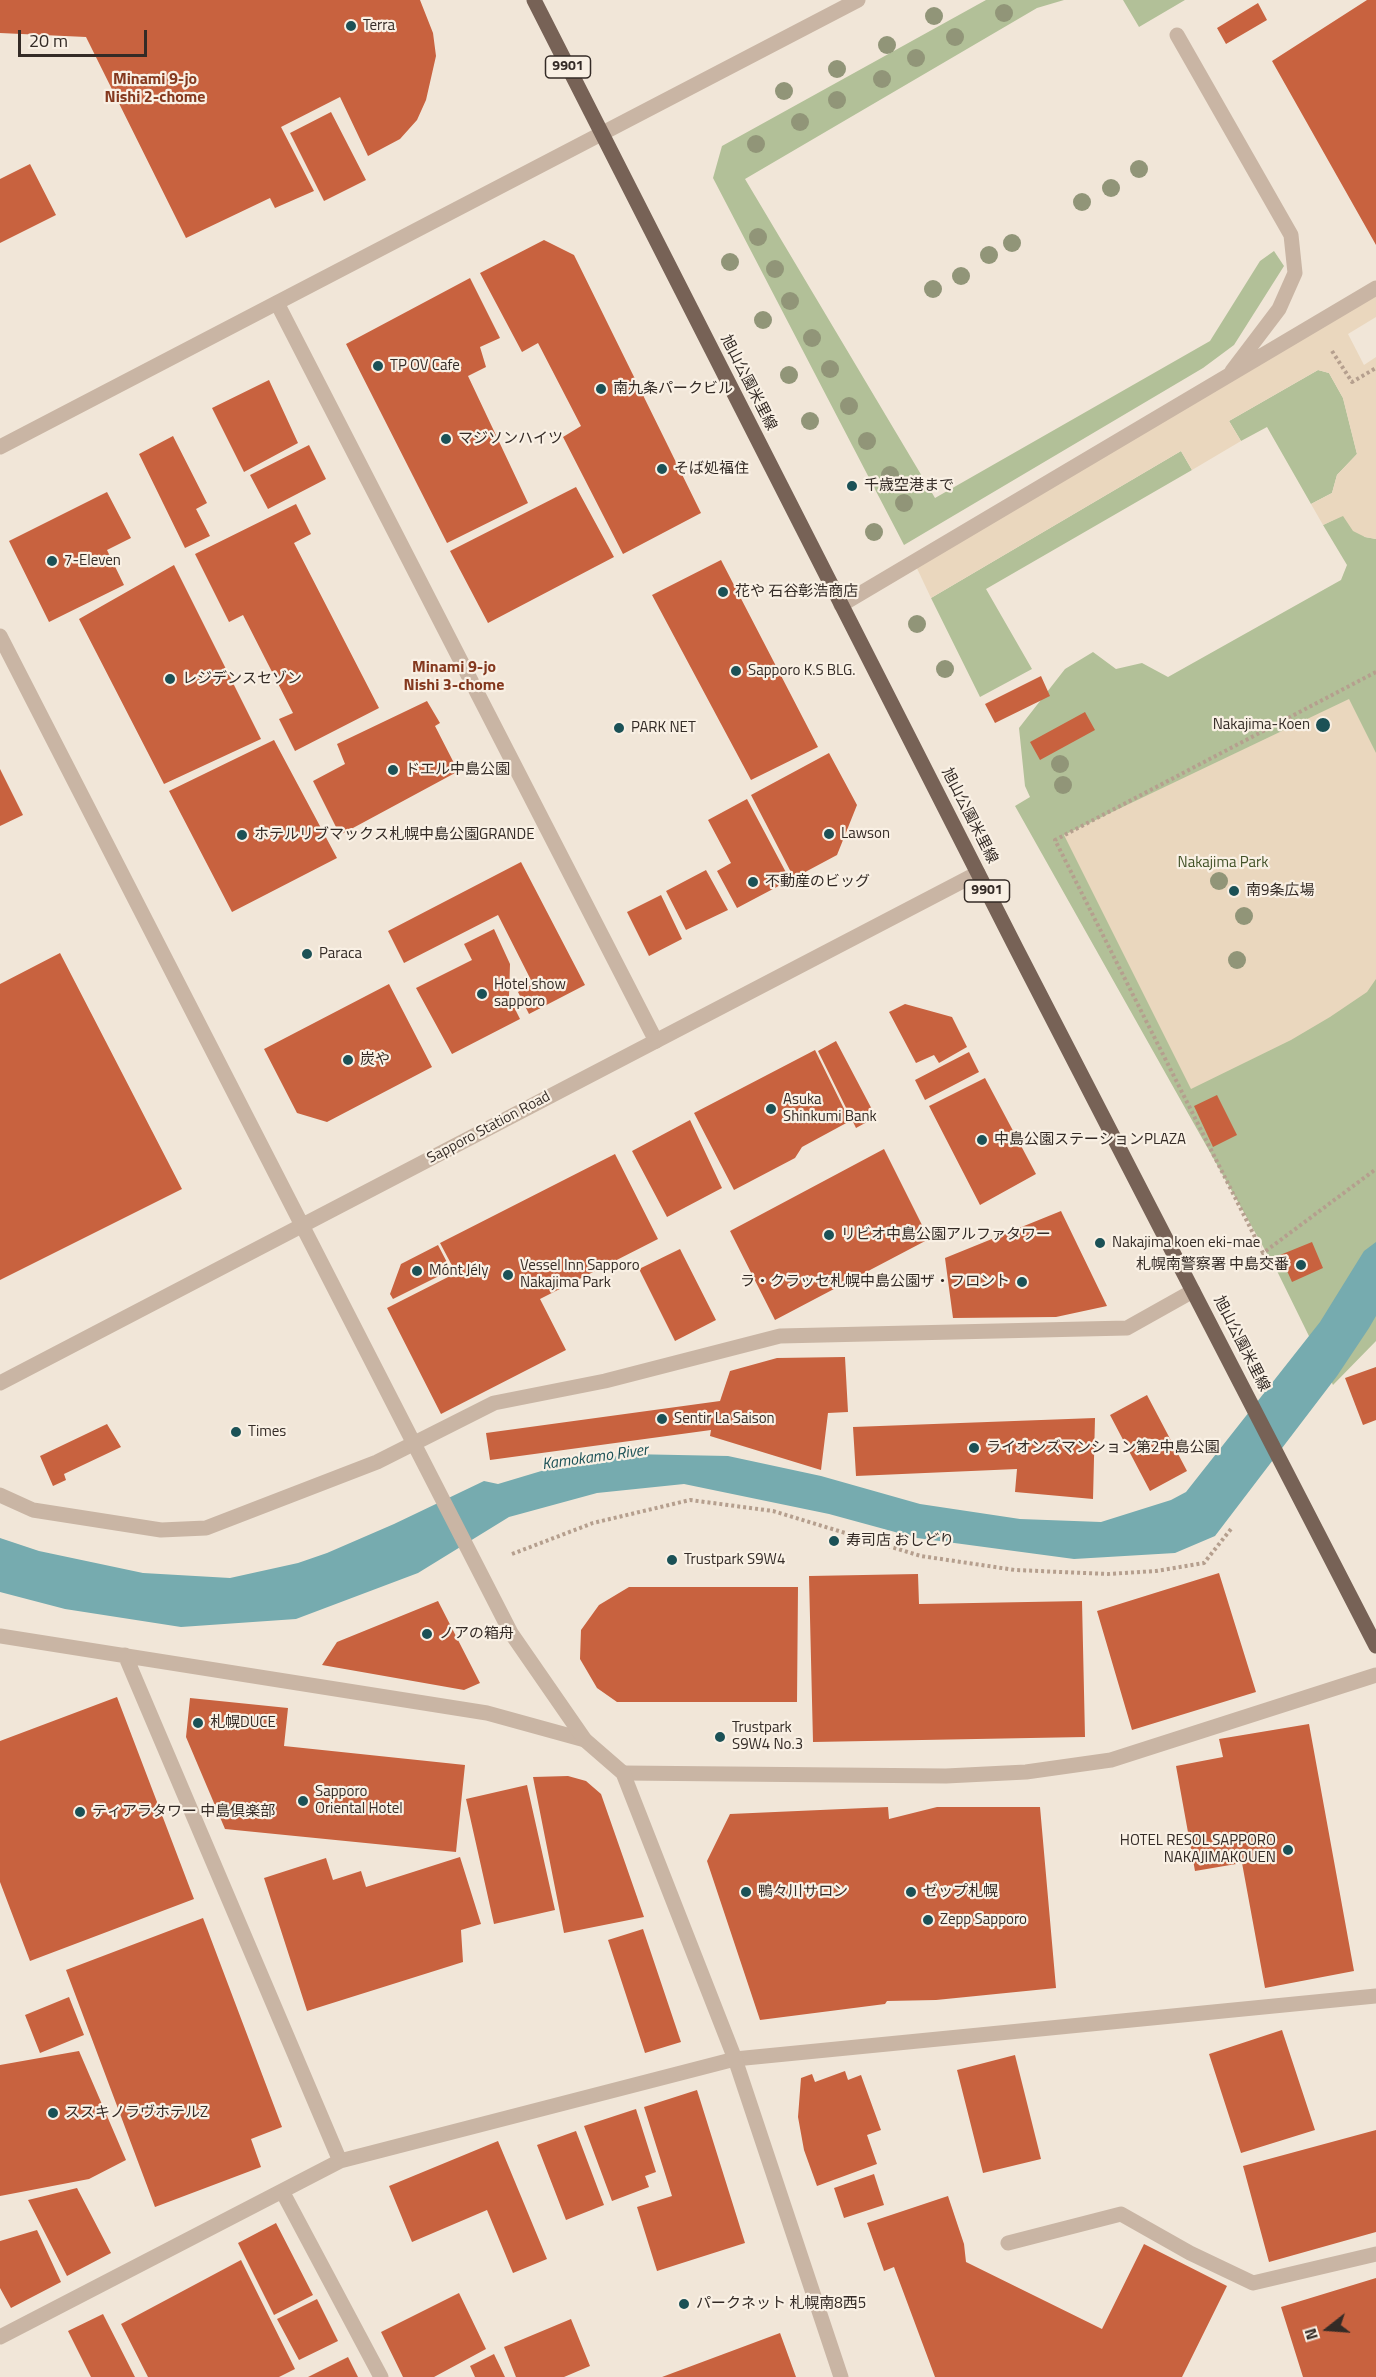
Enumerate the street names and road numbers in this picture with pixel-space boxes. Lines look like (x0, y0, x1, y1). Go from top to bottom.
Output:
road number: 9901 (546, 56, 590, 78)
street label: 旭山公園米里線 (716, 332, 780, 434)
street label: 旭山公園米里線 (937, 765, 1001, 867)
road number: 9901 (964, 880, 1010, 902)
street label: Sapporo Station Road (424, 1088, 554, 1168)
street label: 旭山公園米里線 (1209, 1293, 1273, 1395)

